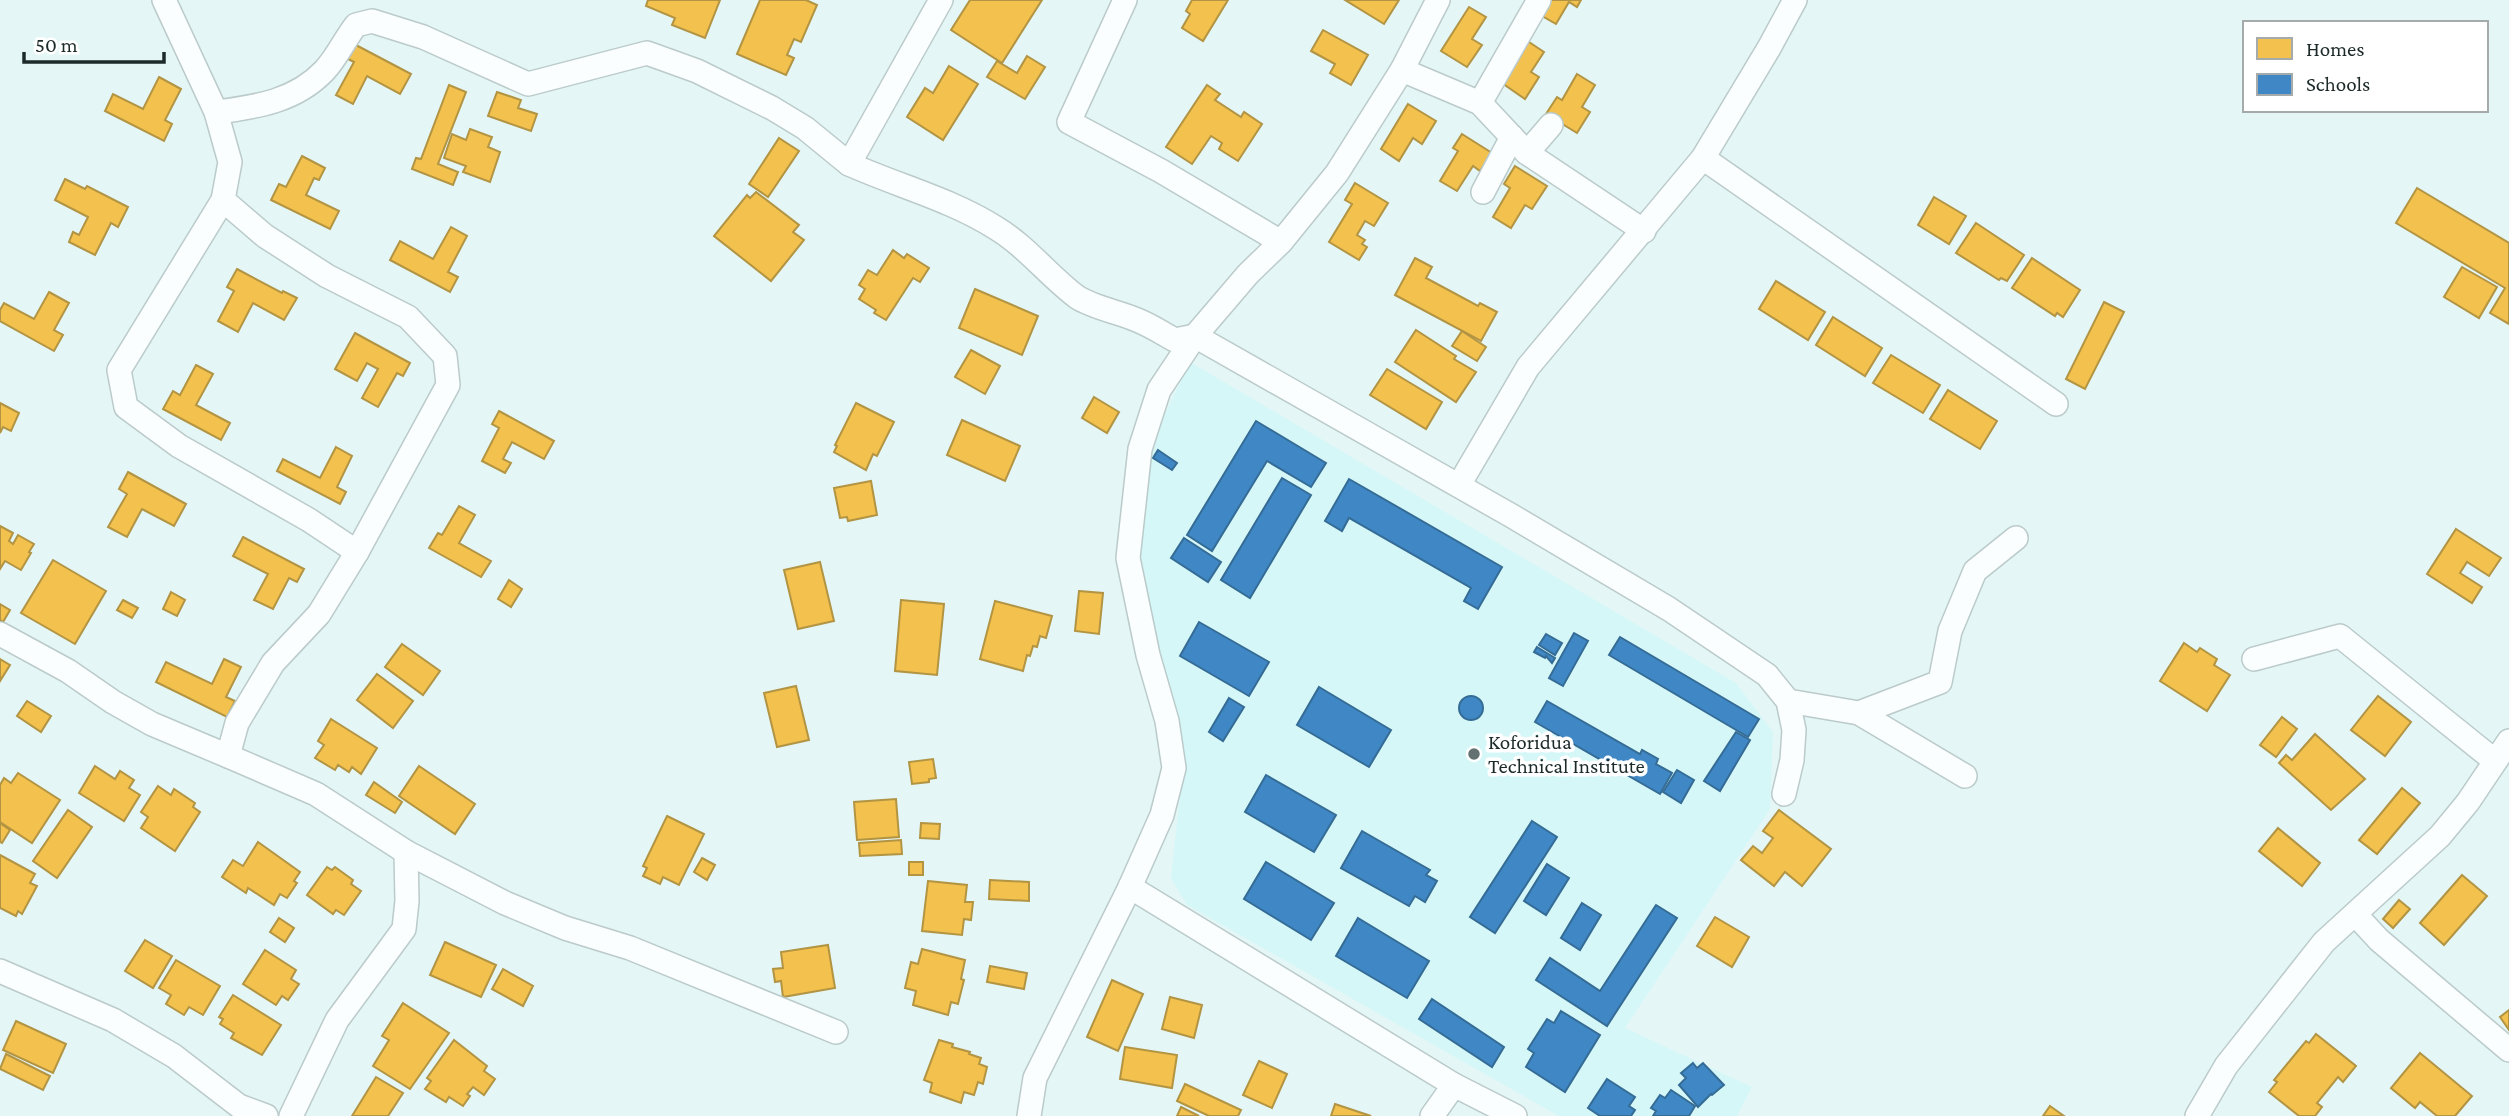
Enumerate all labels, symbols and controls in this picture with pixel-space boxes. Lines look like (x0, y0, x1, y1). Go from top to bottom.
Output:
scale bar (24, 21, 164, 65)
legend (2243, 21, 2488, 112)
text: 50 m (35, 33, 78, 57)
text: Homes (2306, 37, 2365, 61)
text: Schools (2306, 72, 2370, 96)
place label: Koforidua Technical Institute (1488, 730, 1645, 778)
marker: Koforidua Technical Institute (1466, 746, 1482, 762)

